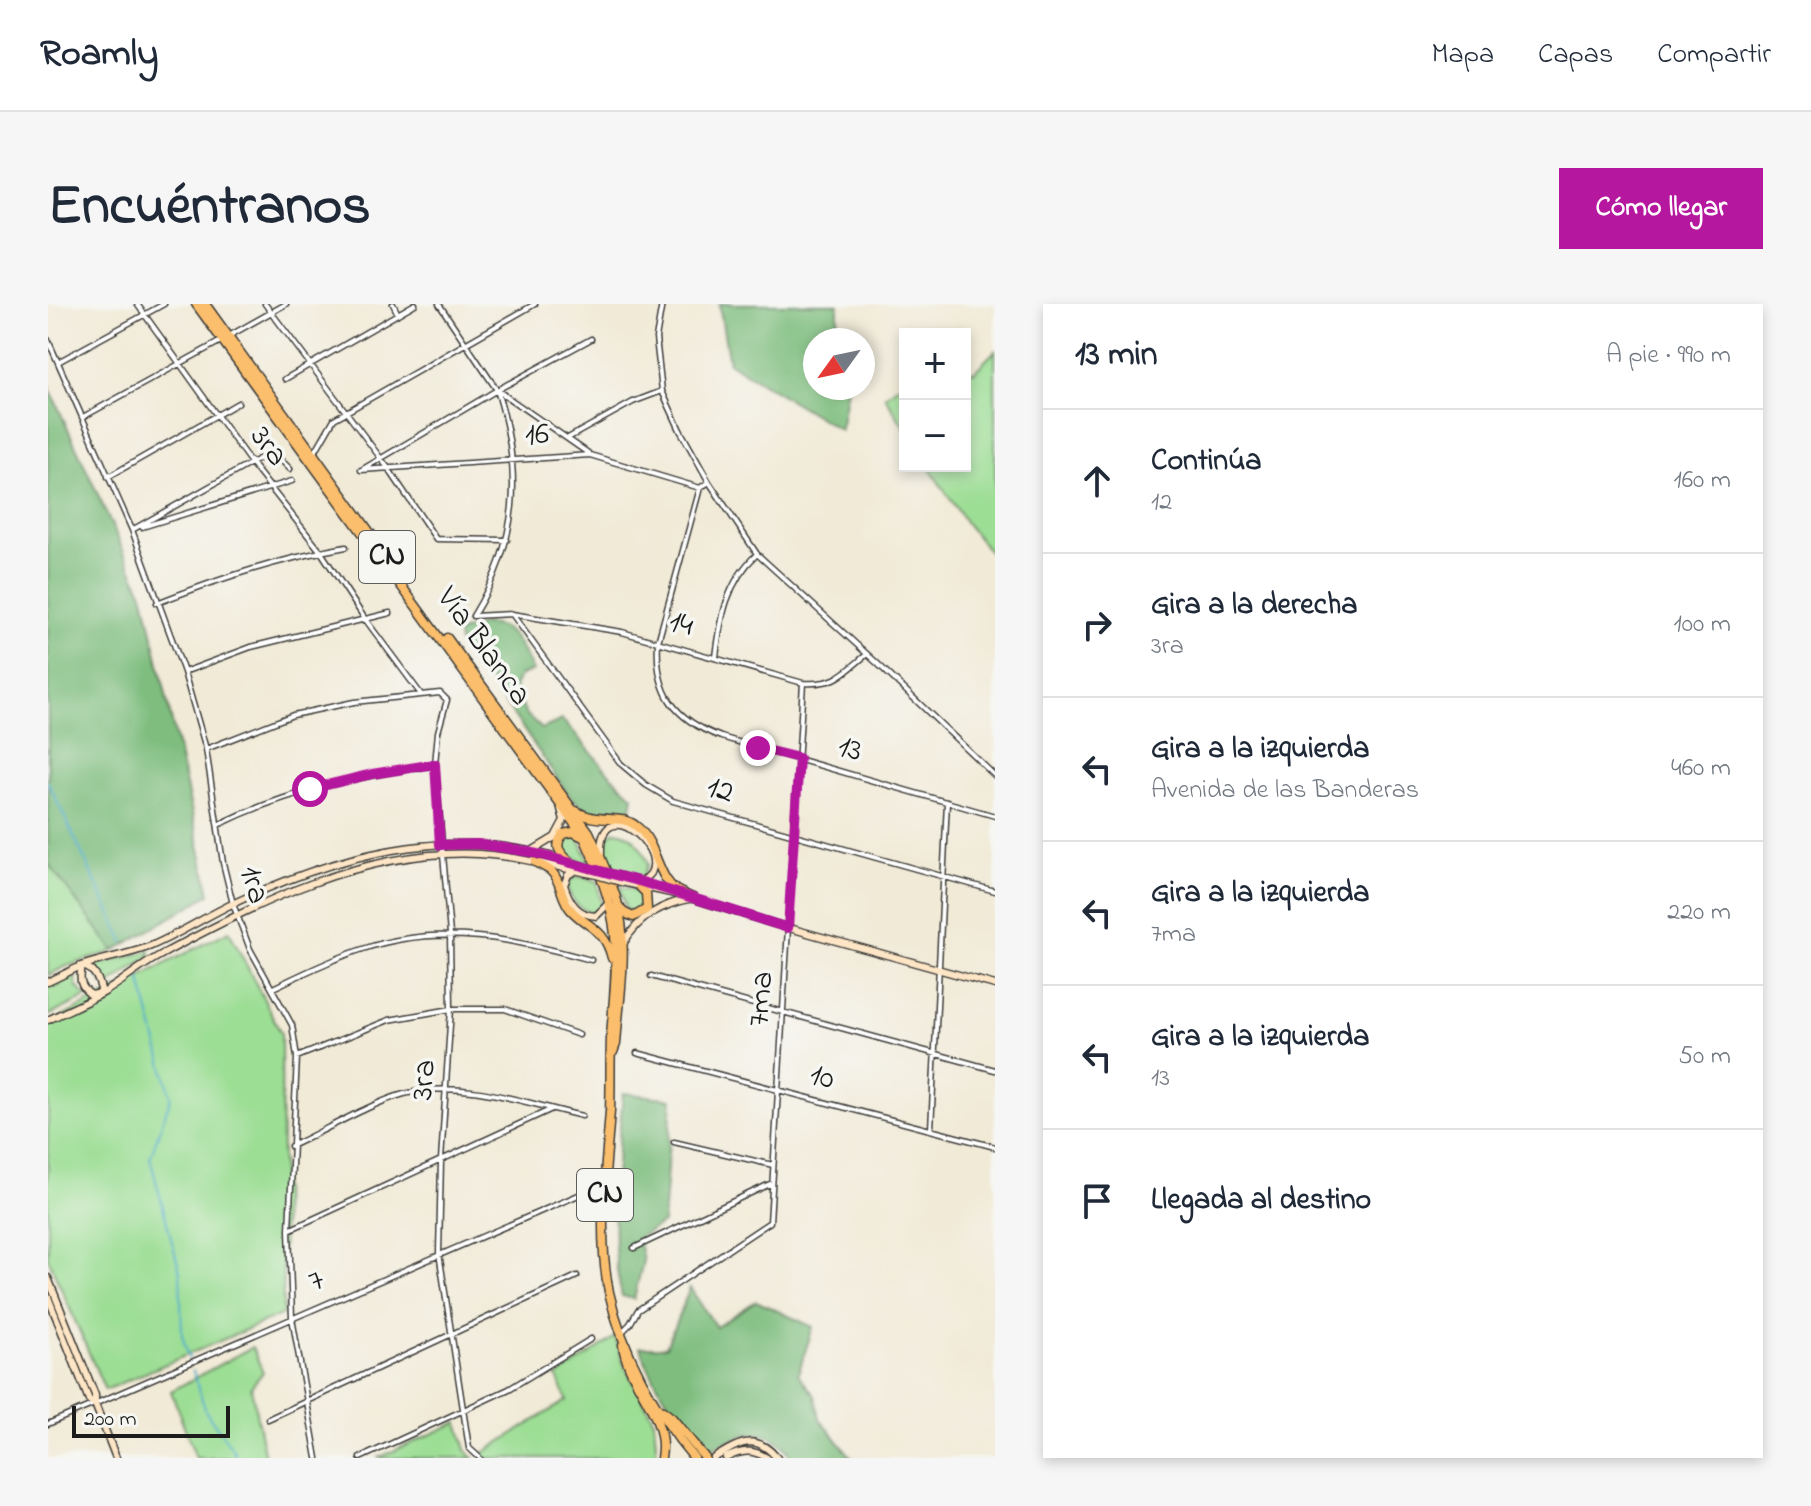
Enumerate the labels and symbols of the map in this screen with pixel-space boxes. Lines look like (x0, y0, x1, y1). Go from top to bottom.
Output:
north arrow (803, 328, 875, 400)
street label: 16 (523, 412, 551, 460)
street label: 3ra (237, 417, 299, 477)
road number: CN (359, 531, 415, 583)
street label: Vía Blanca (423, 577, 542, 716)
street label: 14 (664, 599, 698, 651)
street label: 13 (832, 724, 868, 776)
route end (740, 730, 776, 766)
street label: 12 (701, 765, 739, 817)
route start (292, 771, 328, 807)
street label: 1ra (225, 861, 281, 909)
street label: 7ma (737, 970, 787, 1028)
street label: 10 (804, 1052, 840, 1104)
street label: 3ra (400, 1058, 450, 1102)
road number: CN (577, 1169, 633, 1221)
street label: 7 (301, 1258, 333, 1306)
scale bar (72, 1402, 230, 1438)

